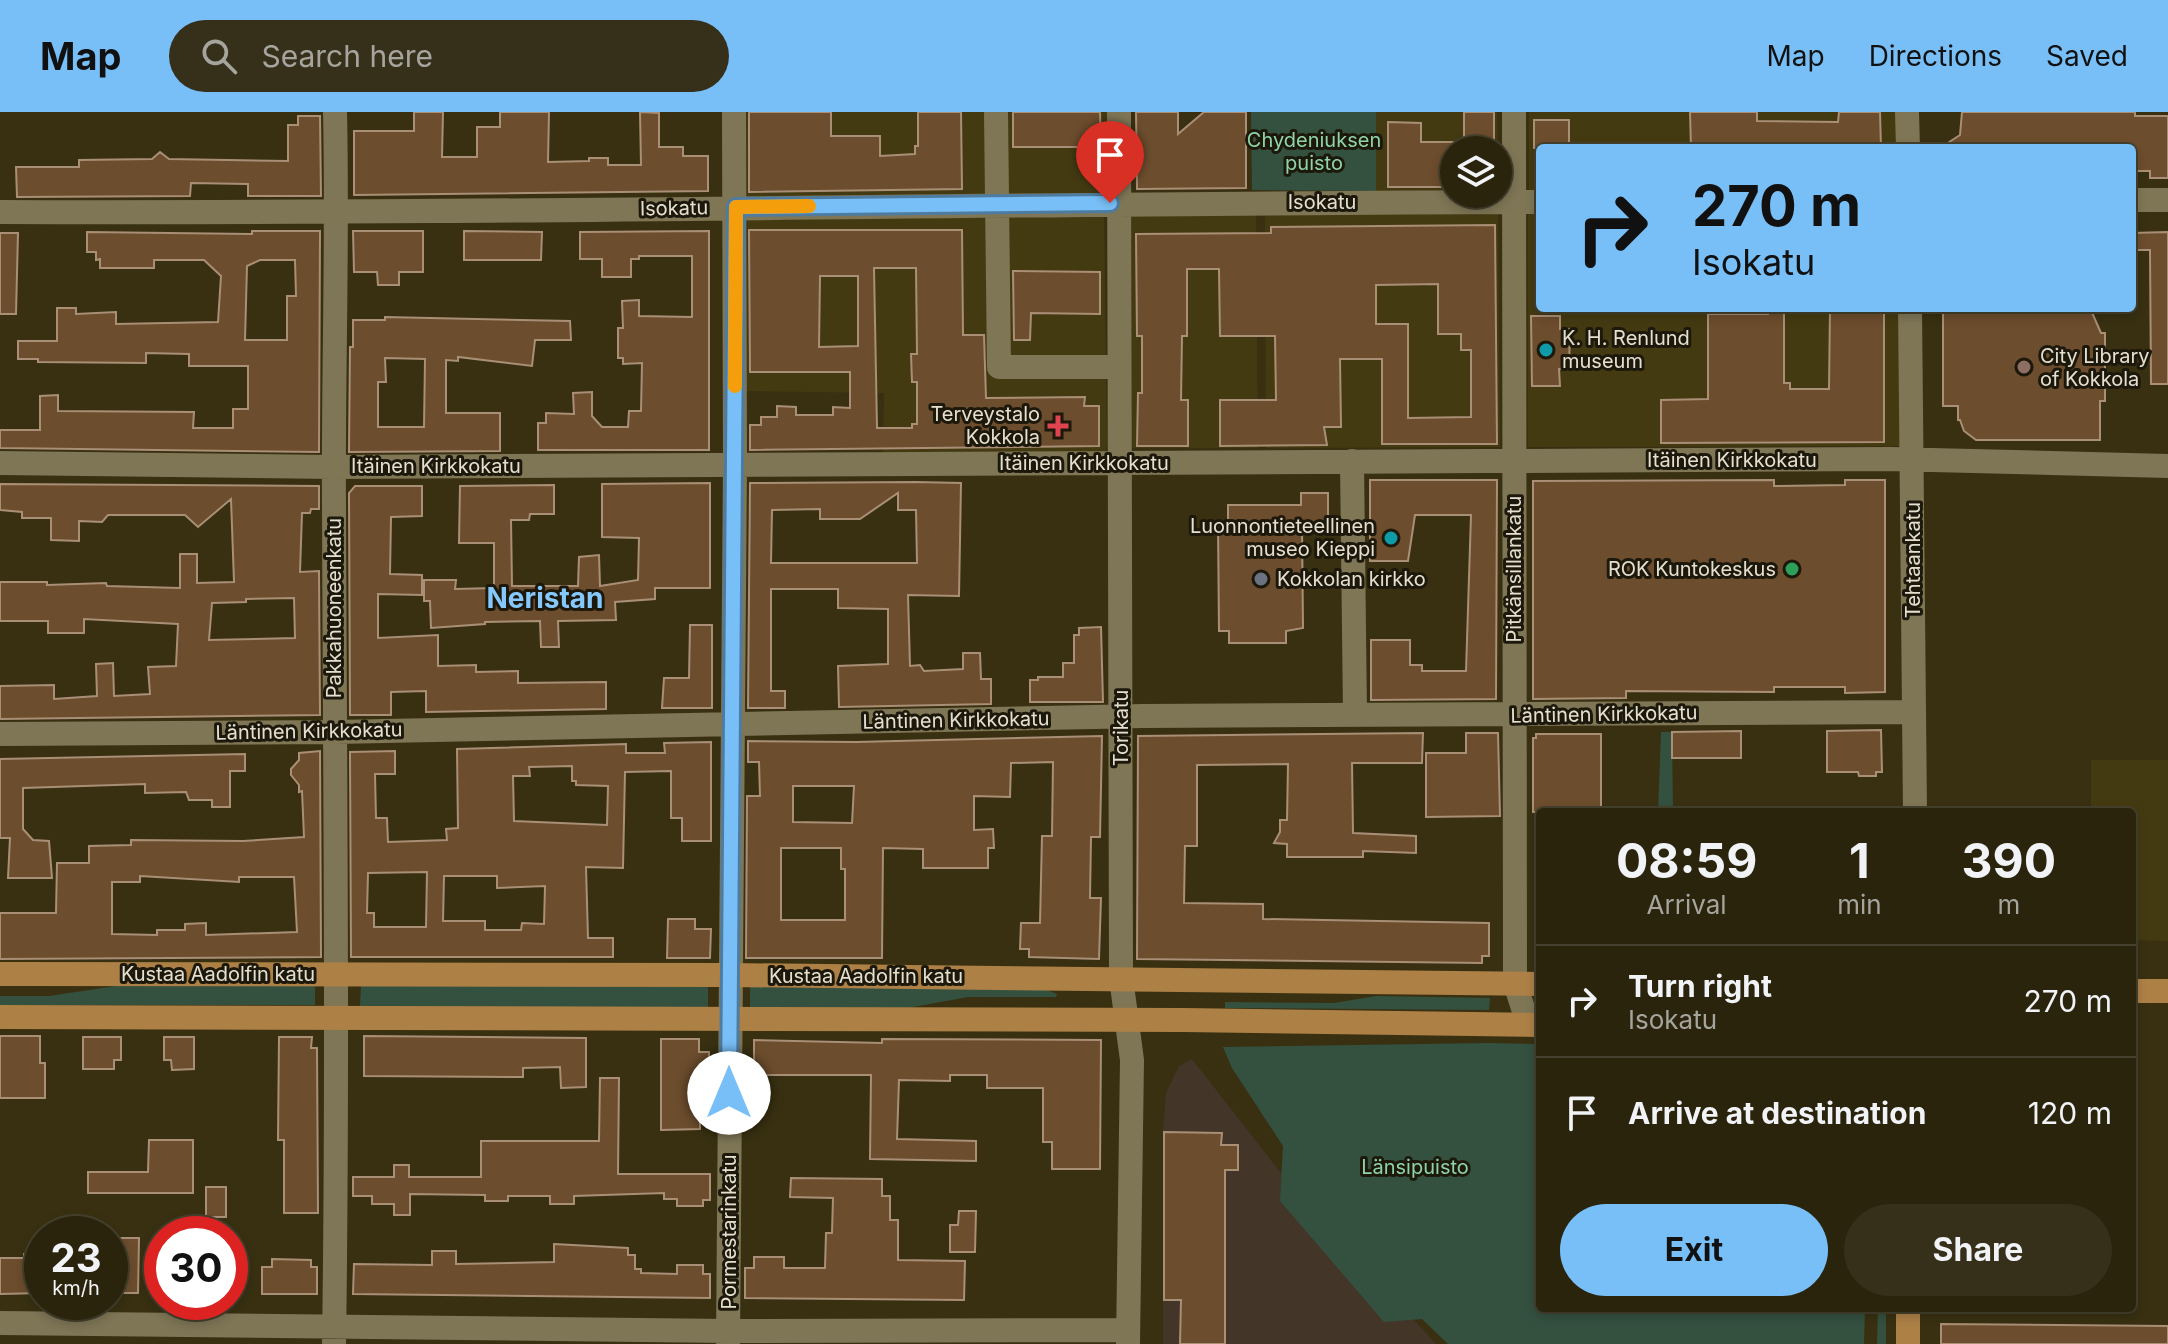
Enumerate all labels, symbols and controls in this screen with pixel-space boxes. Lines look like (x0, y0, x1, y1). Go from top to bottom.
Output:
search box (169, 20, 729, 92)
text: Map (40, 33, 121, 79)
icon: search (197, 34, 241, 78)
text: Search here (261, 38, 433, 74)
text: Map (1766, 39, 1825, 73)
text: Directions (1869, 39, 2002, 73)
text: Saved (2046, 39, 2128, 73)
pin (1076, 121, 1144, 203)
park label: Chydeniuksen puisto (1247, 128, 1381, 175)
icon: arrive (1088, 133, 1132, 177)
map controls (1440, 136, 1512, 208)
button: layers (1440, 136, 1512, 208)
text: 270 m (1692, 172, 1861, 240)
icon: right (1560, 176, 1664, 280)
street label: Isokatu (1288, 190, 1356, 214)
street label: Isokatu (640, 195, 708, 221)
text: Isokatu (1692, 240, 1815, 284)
place label: K. H. Renlund museum (1562, 326, 1690, 373)
marker: K. H. Renlund museum (1537, 341, 1555, 359)
place label: City Library of Kokkola (2040, 344, 2150, 391)
marker: City Library of Kokkola (2015, 358, 2033, 376)
place label: Terveystalo Kokkola (931, 402, 1040, 449)
marker: Terveystalo Kokkola (1047, 415, 1069, 437)
street label: Itäinen Kirkkokatu (1647, 448, 1817, 472)
street label: Itäinen Kirkkokatu (999, 451, 1169, 475)
street label: Itäinen Kirkkokatu (351, 454, 521, 478)
street label: Pitkänsillankatu (1502, 496, 1526, 642)
street label: Tehtaankatu (1901, 502, 1925, 618)
place label: Luonnontieteellinen museo Kieppi (1190, 514, 1375, 561)
street label: Pakkahuoneenkatu (322, 518, 346, 698)
marker: Luonnontieteellinen museo Kieppi (1382, 529, 1400, 547)
place label: ROK Kuntokeskus (1608, 557, 1776, 581)
marker: ROK Kuntokeskus (1783, 560, 1801, 578)
place label: Kokkolan kirkko (1277, 567, 1426, 591)
marker: Kokkolan kirkko (1252, 570, 1270, 588)
district label: Neristan (487, 581, 603, 615)
street label: Torikatu (1109, 690, 1133, 766)
street label: Läntinen Kirkkokatu (1510, 700, 1698, 728)
street label: Läntinen Kirkkokatu (862, 706, 1050, 734)
street label: Läntinen Kirkkokatu (215, 717, 403, 745)
text: 08:59 (1616, 831, 1757, 890)
text: 1 (1849, 831, 1870, 890)
text: 390 (1962, 831, 2056, 890)
text: Arrival (1647, 889, 1727, 920)
text: min (1837, 889, 1882, 920)
text: m (1997, 889, 2020, 920)
street label: Kustaa Aadolfin katu (121, 962, 315, 986)
street label: Kustaa Aadolfin katu (769, 964, 963, 988)
text: Turn right (1628, 968, 1772, 1004)
icon: right (1560, 979, 1604, 1023)
text: 270 m (2024, 983, 2112, 1019)
text: Isokatu (1628, 1004, 1717, 1035)
position arrow (687, 1051, 771, 1135)
icon: arrive (1560, 1091, 1604, 1135)
text: Arrive at destination (1628, 1095, 1926, 1131)
text: 120 m (2028, 1095, 2112, 1131)
street label: Pormestarinkatu (717, 1154, 741, 1310)
park label: Länsipuisto (1361, 1155, 1469, 1179)
button: Exit (1560, 1204, 1828, 1296)
button: Share (1844, 1204, 2112, 1296)
speed limit sign: 30 (144, 1216, 248, 1320)
text: 23 (50, 1233, 102, 1282)
text: km/h (52, 1276, 100, 1300)

